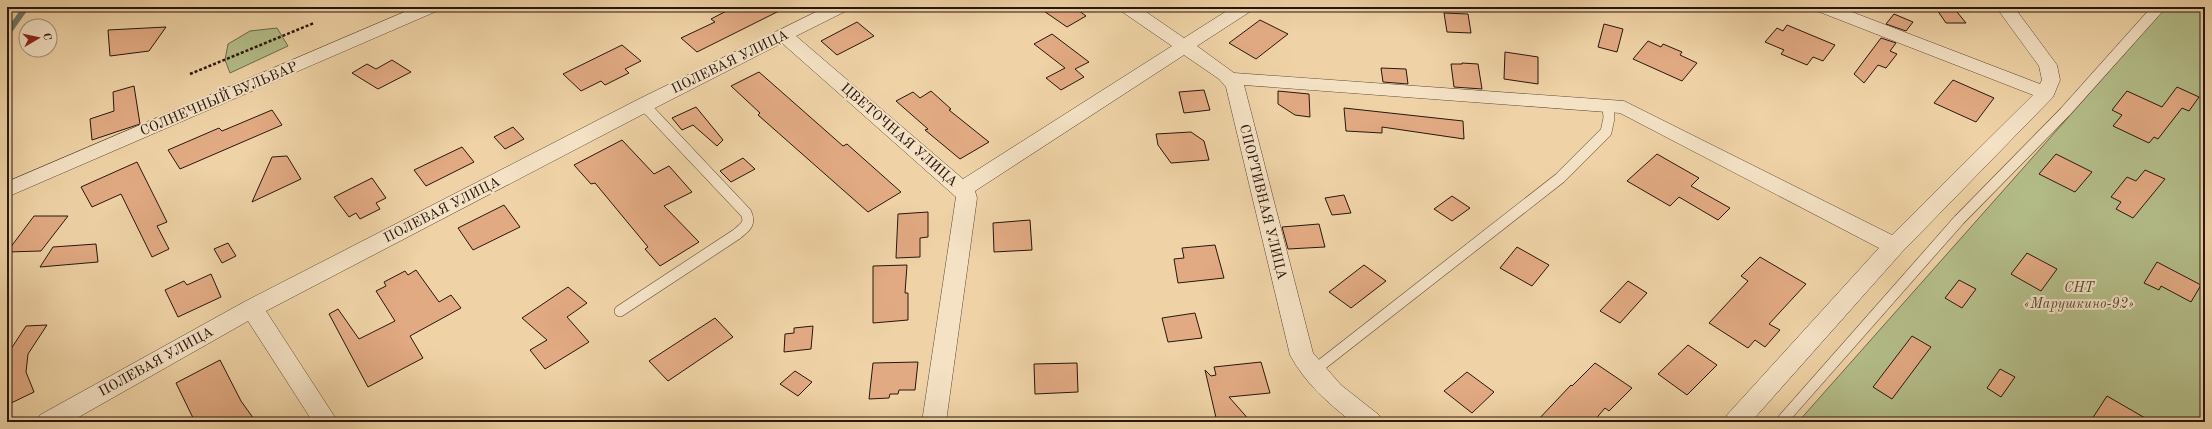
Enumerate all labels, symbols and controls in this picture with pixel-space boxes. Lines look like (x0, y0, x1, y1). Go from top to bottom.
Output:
north arrow (18, 18, 58, 58)
street label: ПОЛЕВАЯ УЛИЦА (669, 27, 791, 96)
text: С (40, 32, 52, 41)
street label: СОЛНЕЧНЫЙ БУЛЬВАР (137, 56, 300, 139)
street label: ЦВЕТОЧНАЯ УЛИЦА (838, 81, 960, 190)
street label: СПОРТИВНАЯ УЛИЦА (1237, 123, 1289, 281)
street label: ПОЛЕВАЯ УЛИЦА (382, 174, 503, 245)
park label: СНТ «Марушкино-92» (2024, 281, 2134, 312)
street label: ПОЛЕВАЯ УЛИЦА (96, 325, 216, 399)

